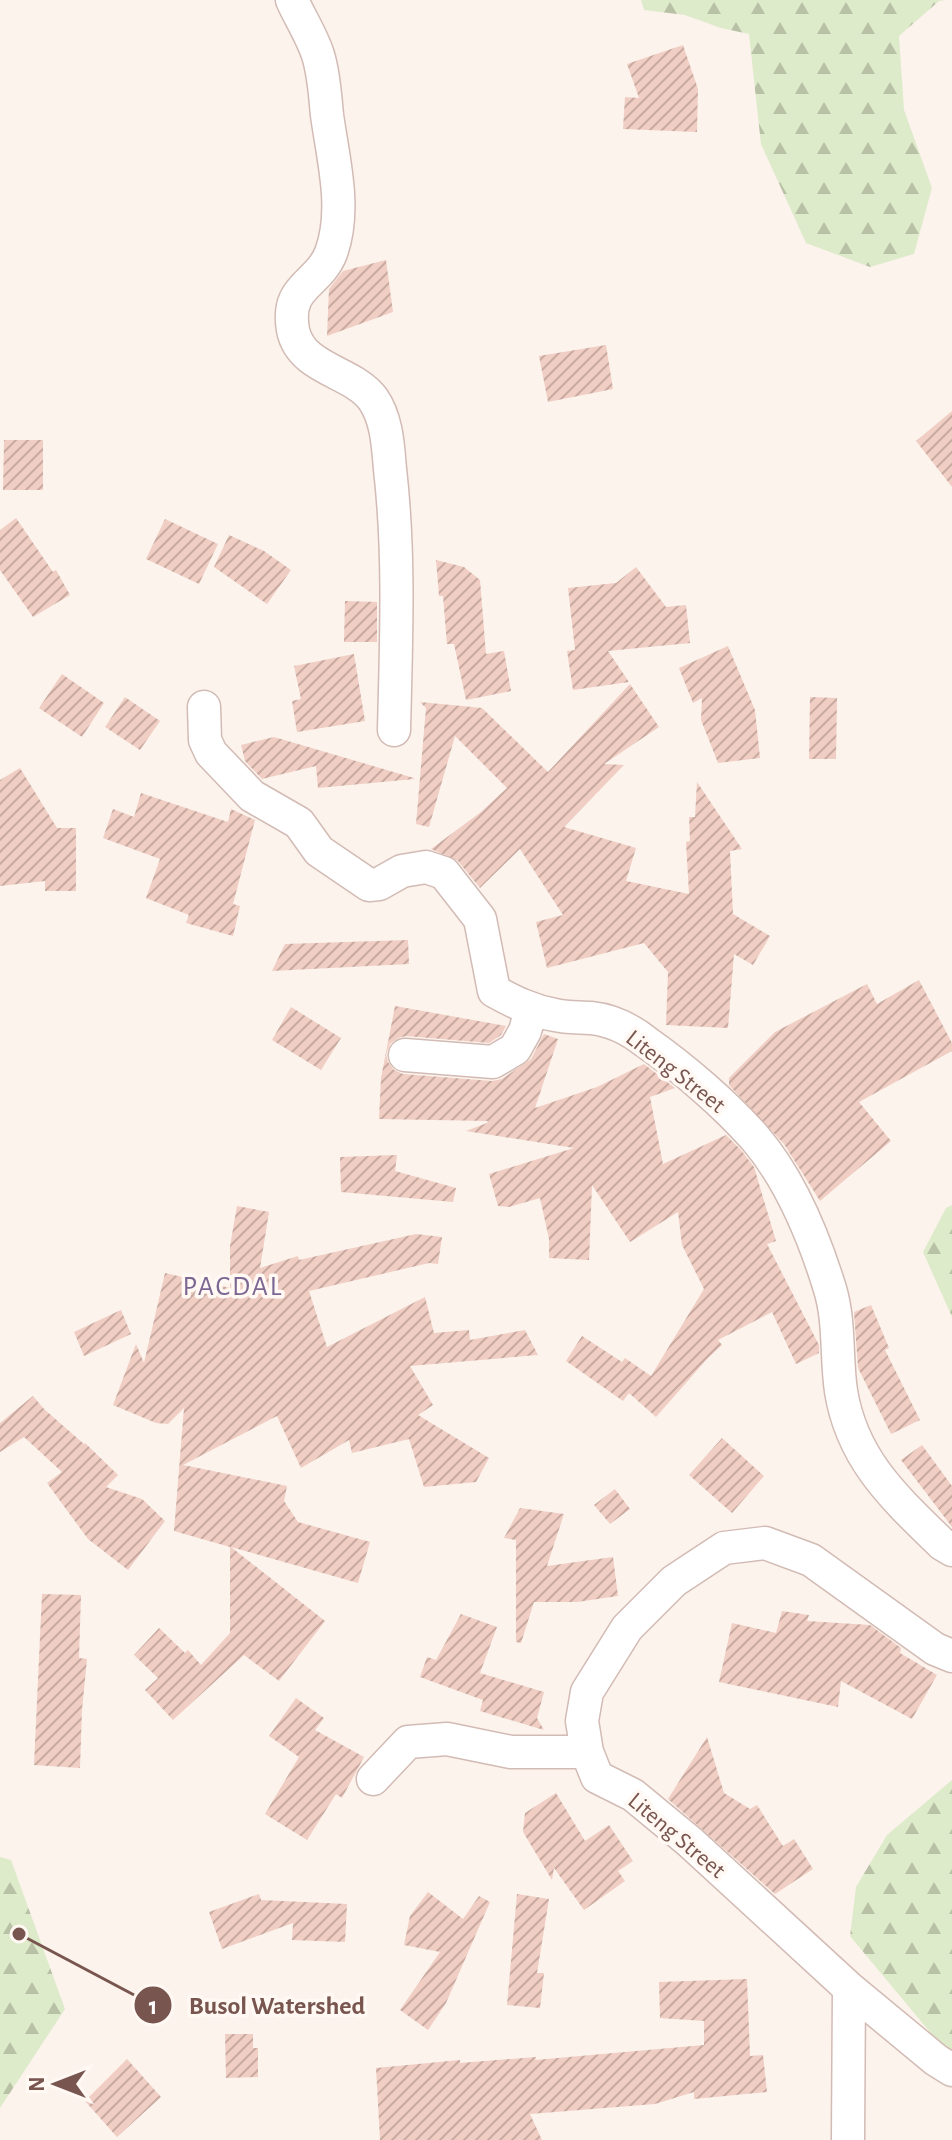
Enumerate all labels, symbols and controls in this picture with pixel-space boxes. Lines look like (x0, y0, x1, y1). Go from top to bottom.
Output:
street label: Liteng Street (621, 1026, 730, 1118)
district label: PACDAL (182, 1273, 284, 1301)
street label: Liteng Street (623, 1788, 730, 1883)
callout: Busol Watershed (133, 1980, 382, 2030)
text: Busol Watershed (189, 1993, 366, 2019)
text: 1 (149, 1995, 157, 2019)
north arrow (16, 2044, 96, 2124)
text: N (26, 2076, 48, 2092)

